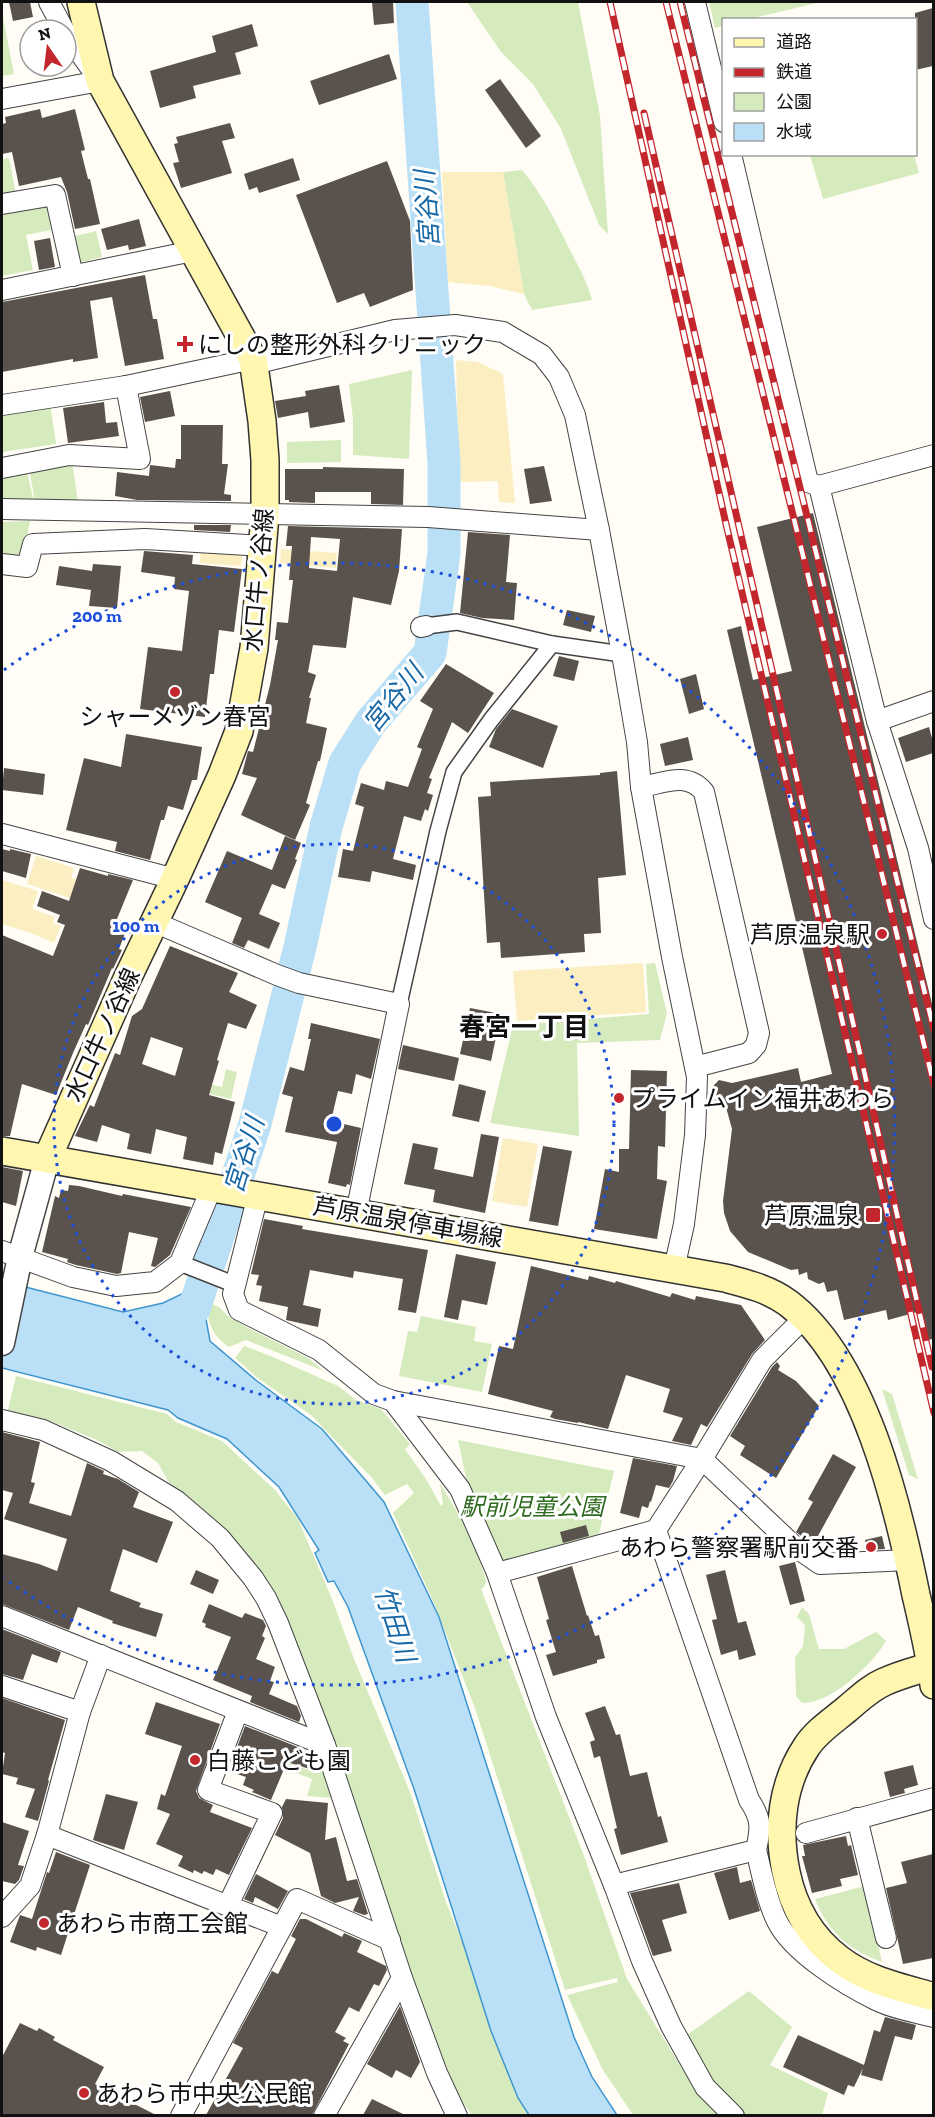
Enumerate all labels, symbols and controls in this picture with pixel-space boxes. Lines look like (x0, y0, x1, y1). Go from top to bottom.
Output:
north arrow (18, 18, 78, 78)
legend (722, 18, 917, 156)
text: N (36, 23, 53, 45)
text: 道路 (776, 31, 812, 53)
text: 鉄道 (776, 61, 812, 83)
text: 公園 (776, 91, 812, 113)
text: 水域 (776, 121, 812, 143)
water label: 宮谷川 (408, 166, 446, 249)
place label: にしの整形外科クリニック (198, 330, 486, 359)
marker: にしの整形外科クリニック (176, 335, 194, 353)
street label: 水口牛ノ谷線 (237, 507, 279, 653)
text: 200 m (72, 605, 122, 627)
water label: 宮谷川 (356, 655, 432, 738)
marker: シャーメゾン春宮 (168, 685, 182, 699)
place label: シャーメゾン春宮 (79, 702, 271, 731)
text: 100 m (112, 915, 160, 937)
place label: 芦原温泉駅 (750, 920, 870, 949)
marker: 芦原温泉駅 (875, 927, 889, 941)
street label: 水口牛ノ谷線 (58, 964, 146, 1106)
district label: 春宮一丁目 (459, 1011, 589, 1043)
place label: プライムイン福井あわら (631, 1084, 895, 1113)
marker: プライムイン福井あわら (612, 1091, 626, 1105)
water label: 宮谷川 (217, 1110, 272, 1197)
centre of rings (324, 1114, 344, 1134)
street label: 芦原温泉停車場線 (311, 1191, 505, 1253)
place label: 芦原温泉 (764, 1201, 860, 1230)
marker: 芦原温泉 (864, 1206, 882, 1224)
park label: 駅前児童公園 (460, 1492, 607, 1521)
place label: あわら警察署駅前交番 (619, 1533, 859, 1562)
marker: あわら警察署駅前交番 (864, 1540, 878, 1554)
water label: 竹田川 (368, 1582, 423, 1669)
place label: 白藤こども園 (207, 1746, 351, 1775)
marker: 白藤こども園 (188, 1753, 202, 1767)
place label: あわら市商工会館 (56, 1909, 248, 1938)
marker: あわら市商工会館 (37, 1916, 51, 1930)
place label: あわら市中央公民館 (96, 2079, 312, 2108)
marker: あわら市中央公民館 (77, 2086, 91, 2100)

